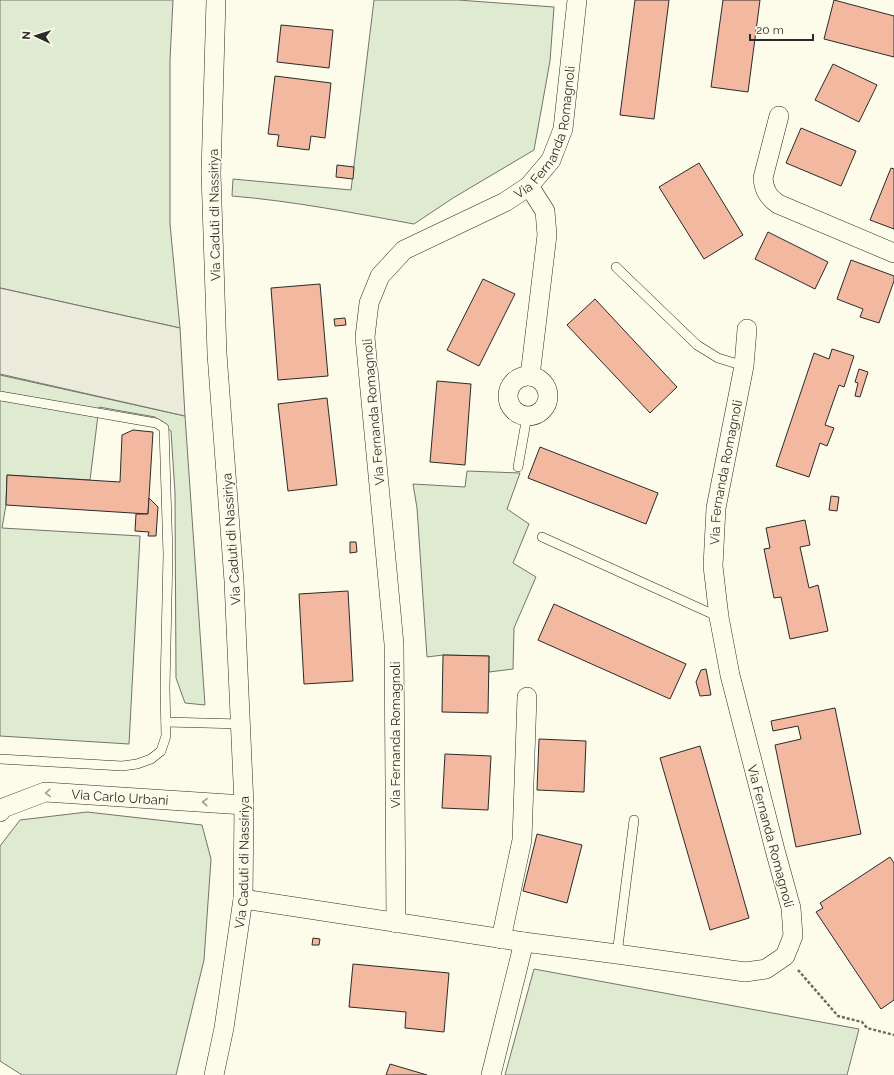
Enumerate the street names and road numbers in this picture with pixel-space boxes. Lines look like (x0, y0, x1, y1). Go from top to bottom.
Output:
street label: Via Fernanda Romagnoli (511, 65, 578, 202)
street label: Via Caduti di Nassiriya (206, 149, 223, 281)
street label: Via Fernanda Romagnoli (360, 338, 387, 486)
street label: Via Fernanda Romagnoli (707, 399, 745, 545)
street label: Via Caduti di Nassiriya (219, 472, 244, 606)
street label: Via Fernanda Romagnoli (388, 662, 403, 808)
street label: Via Fernanda Romagnoli (744, 763, 797, 909)
street label: Via Carlo Urbani (71, 787, 169, 808)
street label: Via Caduti di Nassiriya (232, 796, 252, 930)

